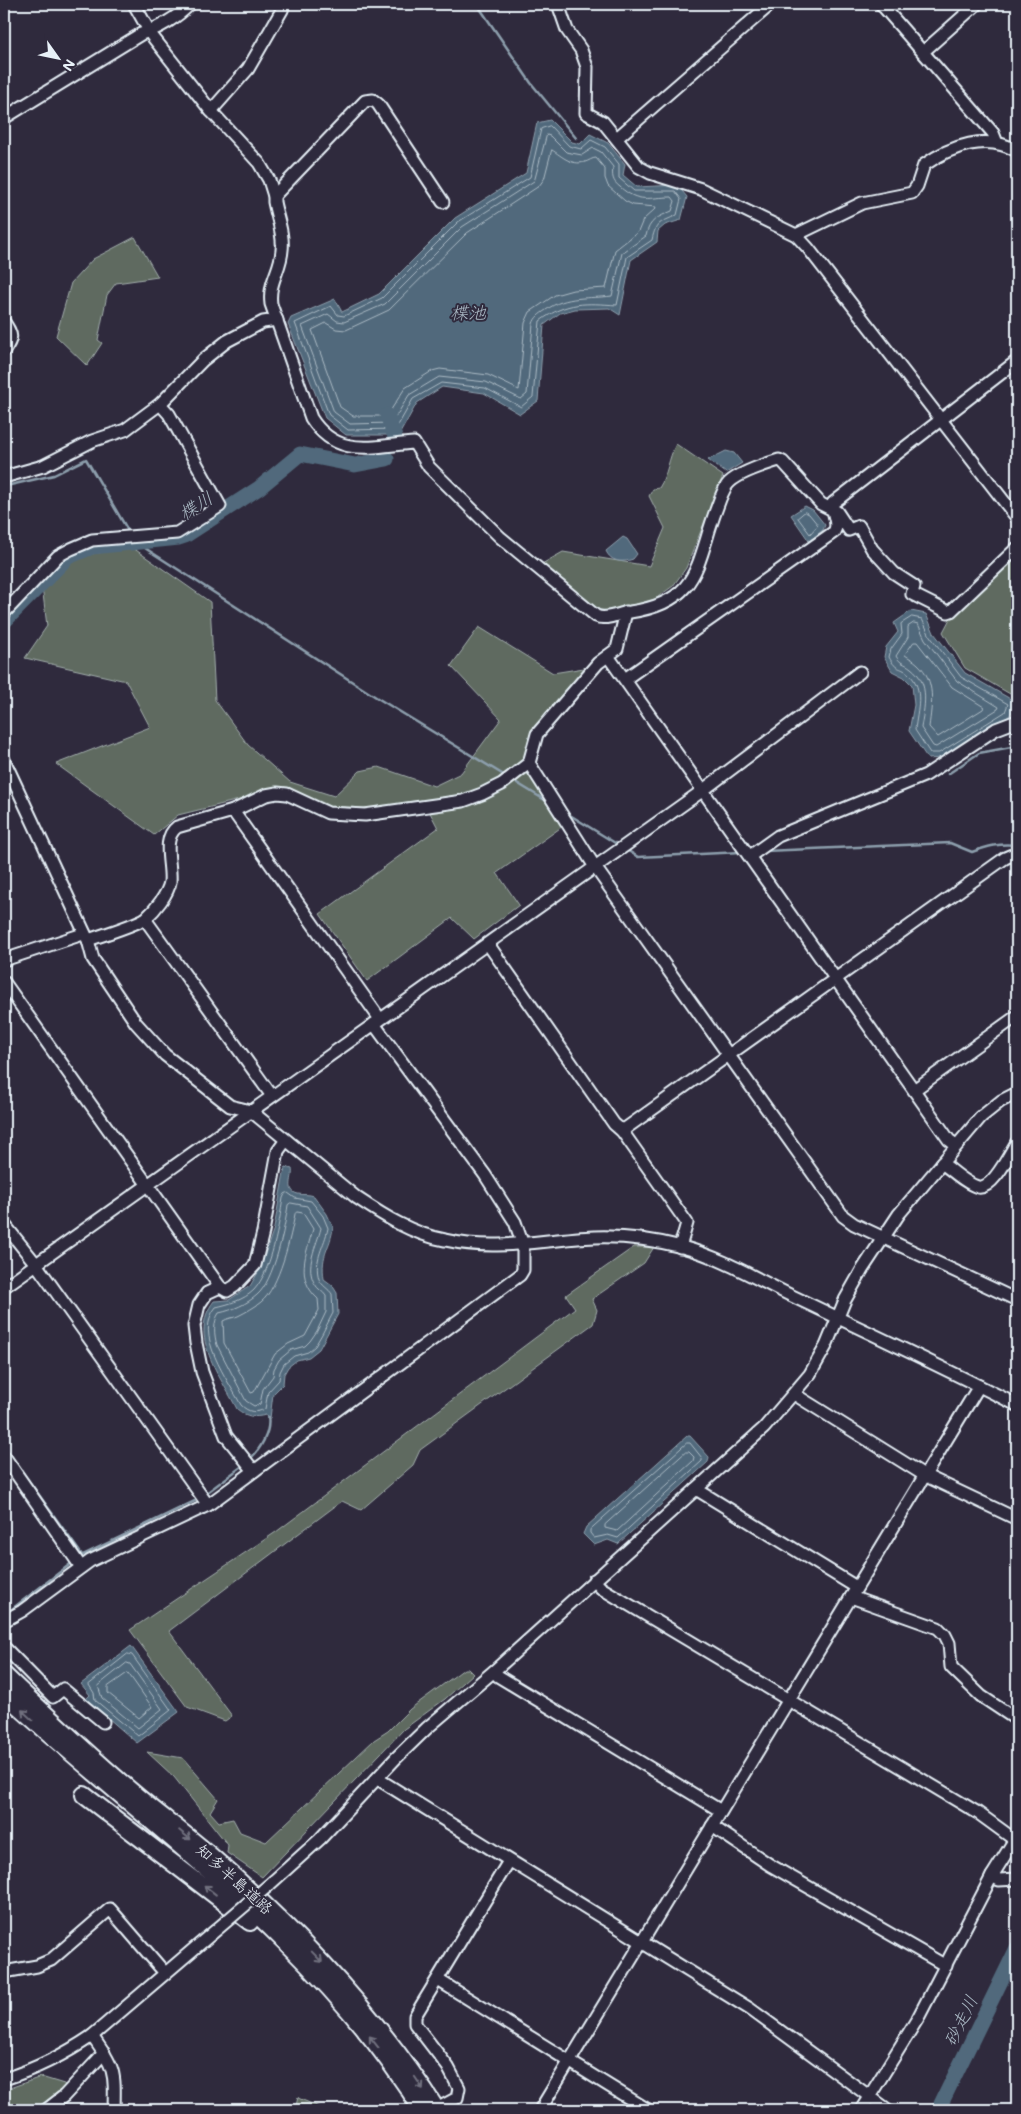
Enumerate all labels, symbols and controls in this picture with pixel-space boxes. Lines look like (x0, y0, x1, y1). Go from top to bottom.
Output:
north arrow (32, 32, 82, 82)
text: N (58, 56, 80, 75)
water label: 楪池 (450, 300, 487, 324)
water label: 楪川 (174, 485, 217, 525)
one-way arrow (21, 1709, 34, 1721)
one-way arrow (178, 1829, 191, 1840)
street label: 知多半島道路 (193, 1839, 278, 1919)
one-way arrow (204, 1885, 217, 1896)
one-way arrow (311, 1950, 323, 1963)
water label: 砂走川 (937, 1991, 983, 2050)
one-way arrow (368, 2036, 379, 2049)
one-way arrow (414, 2075, 424, 2089)

